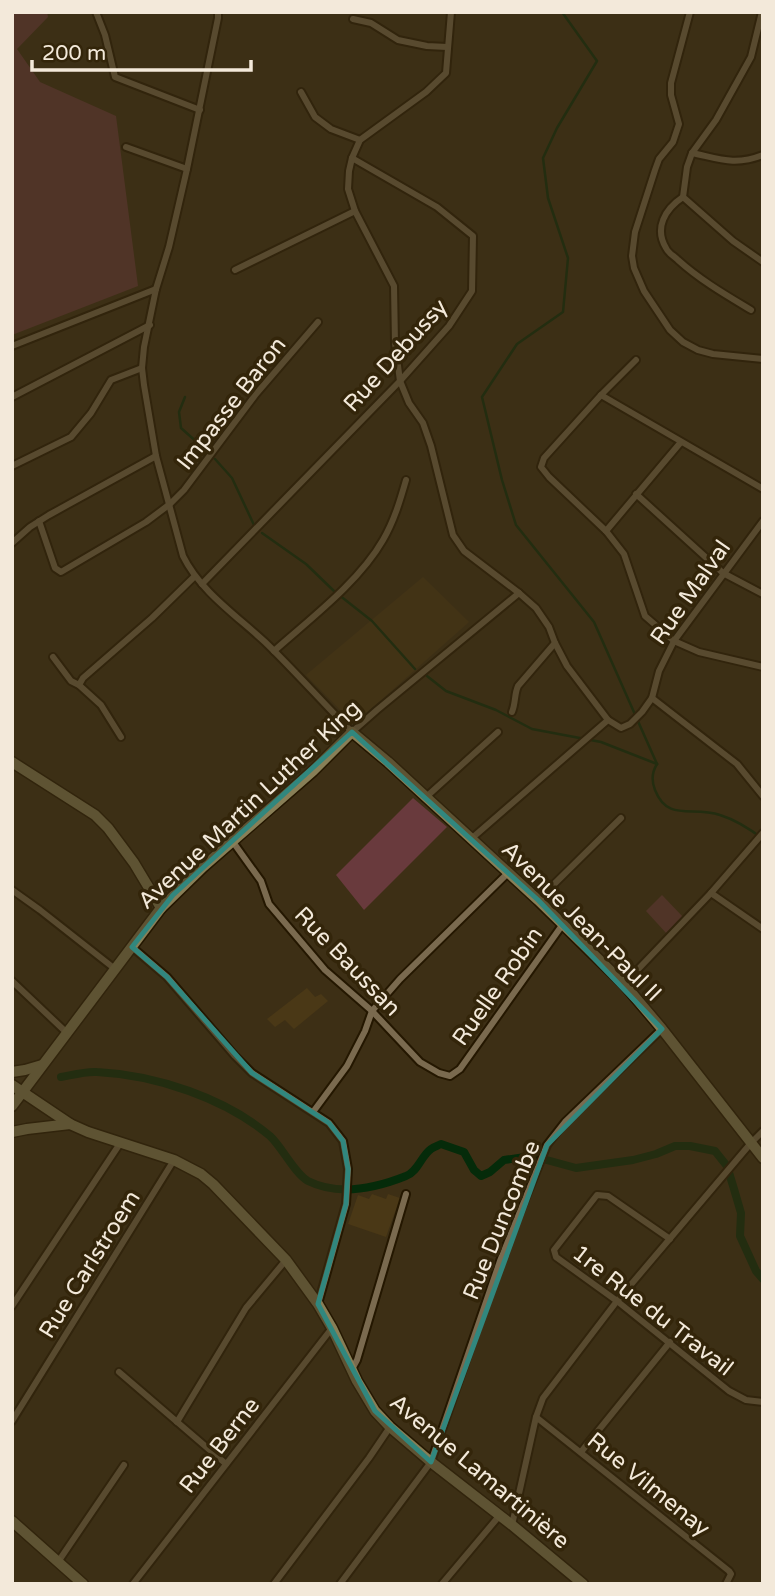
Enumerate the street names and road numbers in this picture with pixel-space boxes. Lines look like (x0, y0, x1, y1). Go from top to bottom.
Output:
street label: Rue Debussy (338, 293, 454, 418)
street label: Impasse Baron (171, 331, 292, 476)
street label: Rue Malval (645, 535, 737, 650)
street label: Avenue Martin Luther King (133, 694, 367, 915)
street label: Avenue Jean-Paul II (495, 836, 667, 1008)
street label: Rue Baussan (288, 901, 406, 1022)
street label: Ruelle Robin (447, 922, 549, 1051)
street label: Rue Duncombe (457, 1137, 547, 1304)
street label: Rue Carlstroem (33, 1185, 147, 1344)
street label: 1re Rue du Travail (566, 1239, 738, 1382)
street label: Avenue Lamartinière (384, 1388, 575, 1555)
street label: Rue Berne (174, 1392, 266, 1499)
street label: Rue Vilmenay (581, 1427, 715, 1543)

